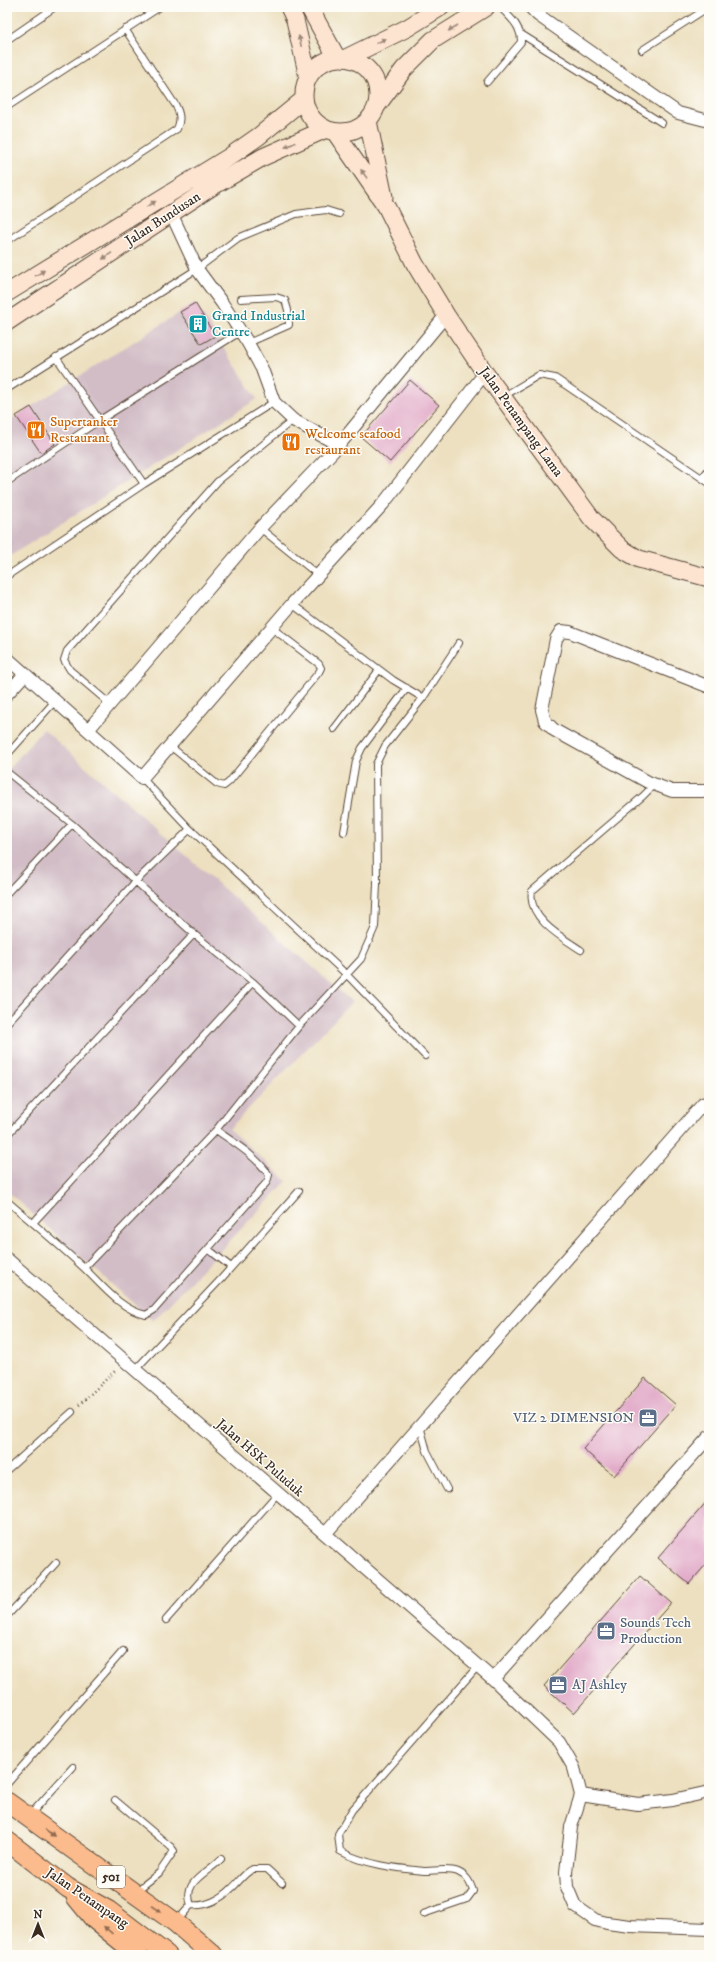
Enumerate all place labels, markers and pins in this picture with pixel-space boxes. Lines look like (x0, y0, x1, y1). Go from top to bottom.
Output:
place label: Grand Industrial Centre (212, 307, 306, 341)
building icon: Grand Industrial Centre (187, 313, 209, 335)
place label: Supertanker Restaurant (50, 413, 118, 447)
restaurant icon: Supertanker Restaurant (25, 419, 47, 441)
place label: Welcome seafood restaurant (304, 425, 401, 459)
restaurant icon: Welcome seafood restaurant (280, 431, 302, 453)
office icon: VIZ 2 DIMENSION (637, 1407, 659, 1429)
place label: VIZ 2 DIMENSION (512, 1409, 635, 1427)
place label: Sounds Tech Production (620, 1614, 692, 1648)
office icon: Sounds Tech Production (595, 1620, 617, 1642)
office icon: AJ Ashley (547, 1674, 569, 1696)
place label: AJ Ashley (572, 1676, 627, 1694)

